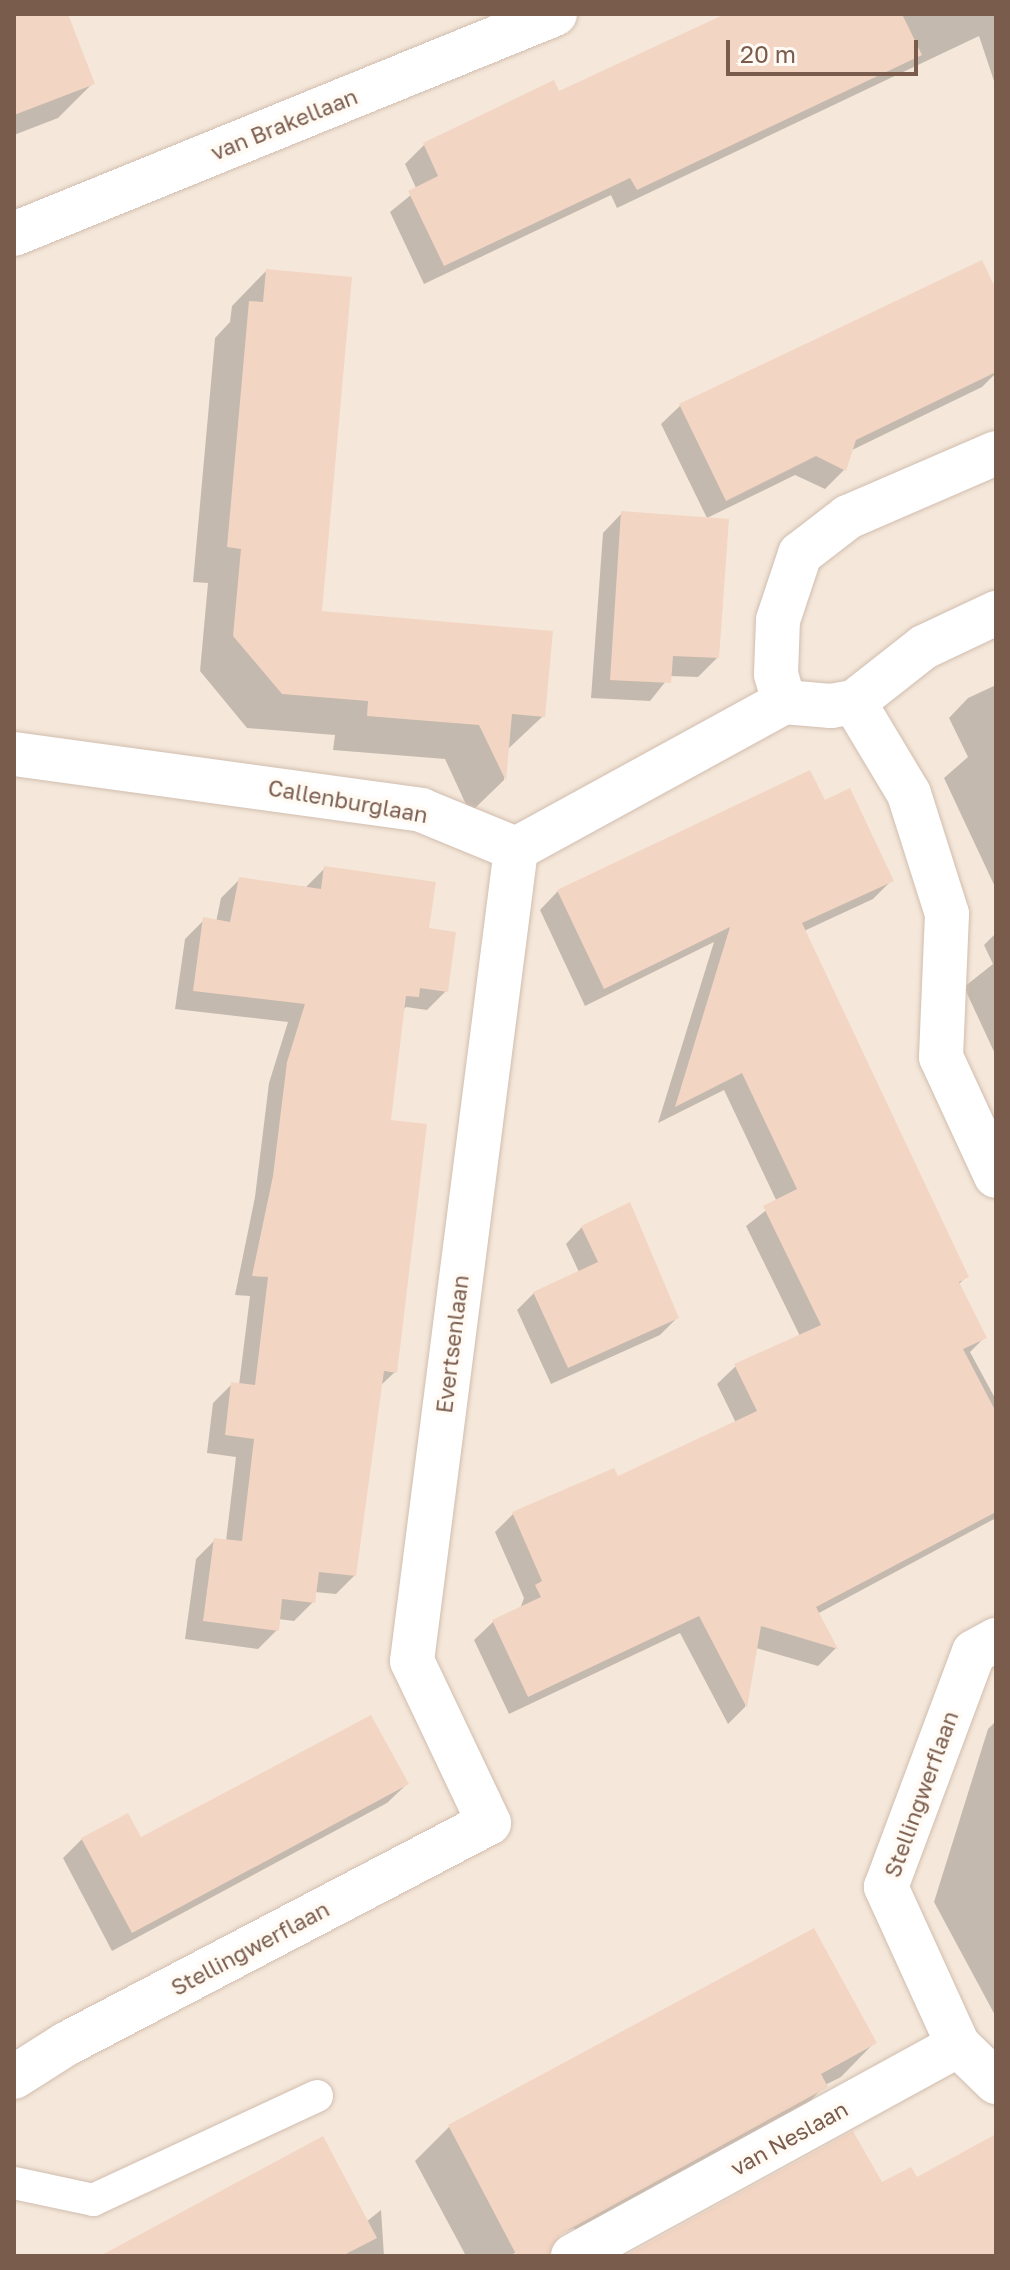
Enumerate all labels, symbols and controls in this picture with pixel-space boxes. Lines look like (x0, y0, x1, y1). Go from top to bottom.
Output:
scale bar (730, 24, 922, 74)
text: 20 m (740, 39, 796, 68)
street label: van Brakellaan (207, 83, 361, 165)
street label: Callenburglaan (266, 774, 430, 828)
street label: Evertsenlaan (430, 1273, 474, 1415)
street label: Stellingwerflaan (879, 1707, 963, 1881)
street label: Stellingwerflaan (167, 1895, 333, 2001)
street label: van Neslaan (726, 2095, 852, 2181)

